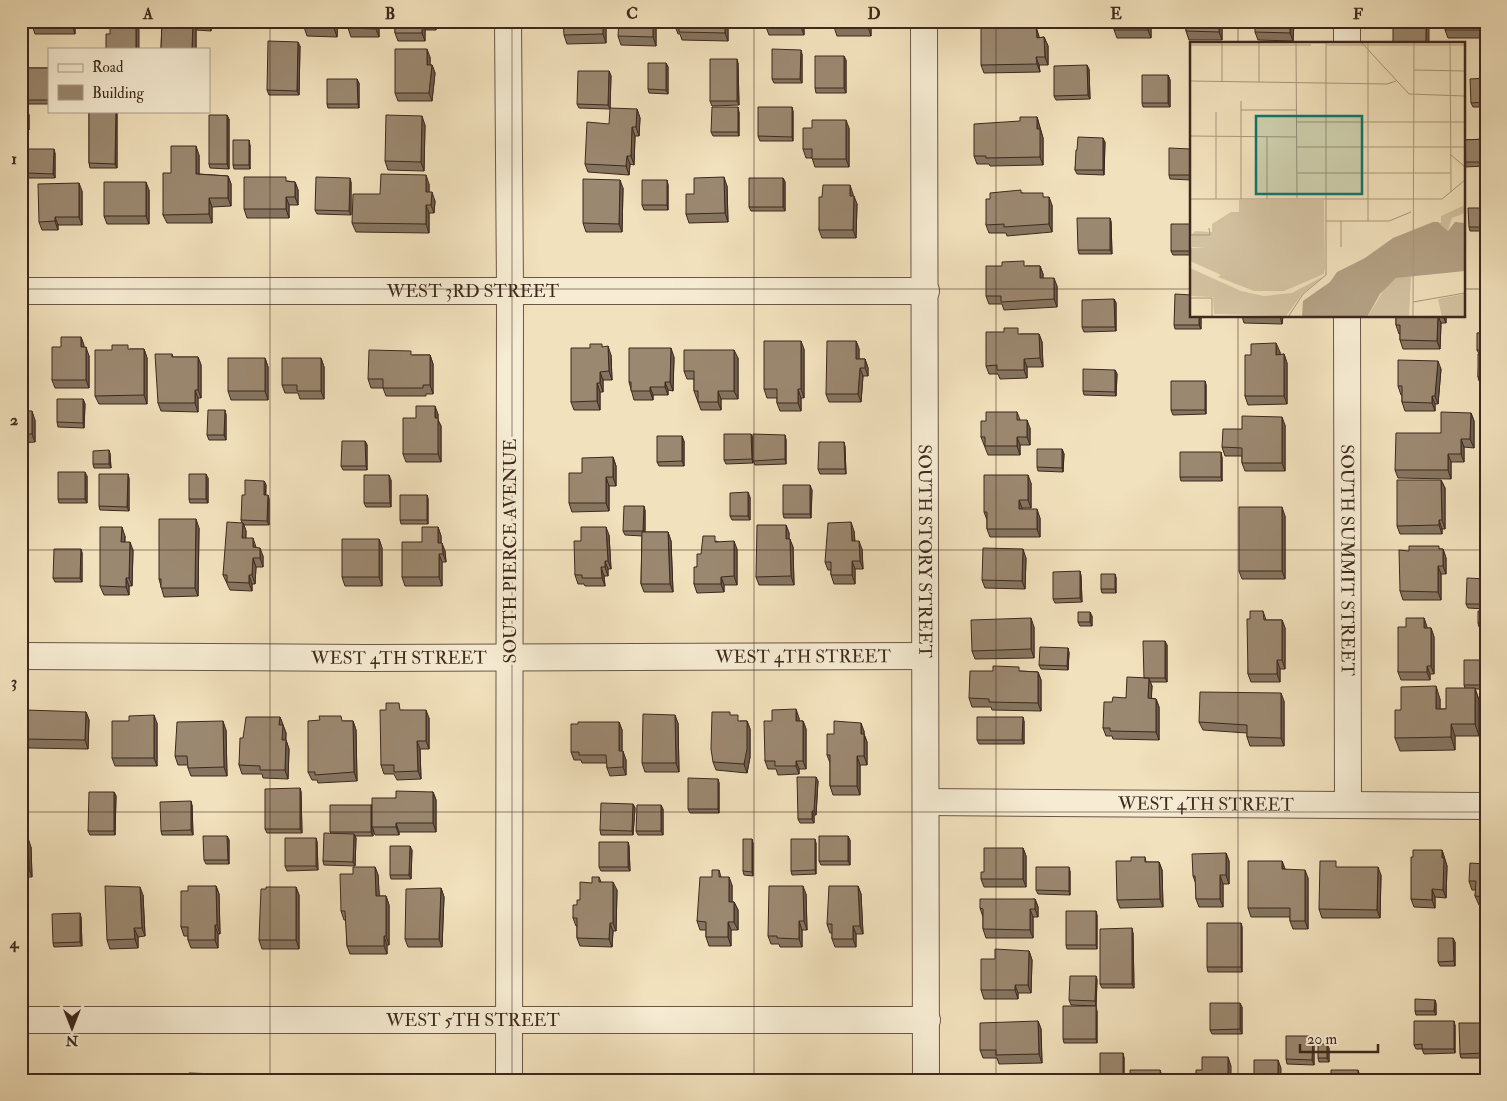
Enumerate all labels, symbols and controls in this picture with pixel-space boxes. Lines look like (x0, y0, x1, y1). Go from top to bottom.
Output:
text: A (142, 4, 154, 24)
text: B (385, 4, 395, 24)
text: C (626, 4, 638, 24)
text: D (867, 4, 881, 24)
text: E (1110, 4, 1122, 24)
text: F (1353, 4, 1363, 24)
inset map (1190, 42, 1464, 318)
legend (48, 48, 210, 112)
text: Road (92, 58, 124, 77)
text: Building (92, 84, 144, 103)
text: 1 (11, 149, 17, 169)
street label: WEST 3RD STREET (386, 280, 560, 303)
text: 2 (10, 410, 18, 430)
street label: SOUTH PIERCE AVENUE (499, 439, 522, 663)
street label: SOUTH STORY STREET (913, 444, 936, 658)
street label: SOUTH SUMMIT STREET (1335, 444, 1359, 676)
street label: WEST 4TH STREET (714, 645, 892, 669)
street label: WEST 4TH STREET (310, 647, 488, 670)
text: 3 (11, 672, 17, 692)
street label: WEST 4TH STREET (1117, 792, 1295, 817)
text: 4 (9, 933, 20, 953)
north arrow (48, 1004, 98, 1054)
street label: WEST 5TH STREET (385, 1009, 561, 1032)
scale bar (1300, 1021, 1377, 1053)
text: 20 m (1307, 1030, 1337, 1049)
text: N (65, 1032, 79, 1049)

